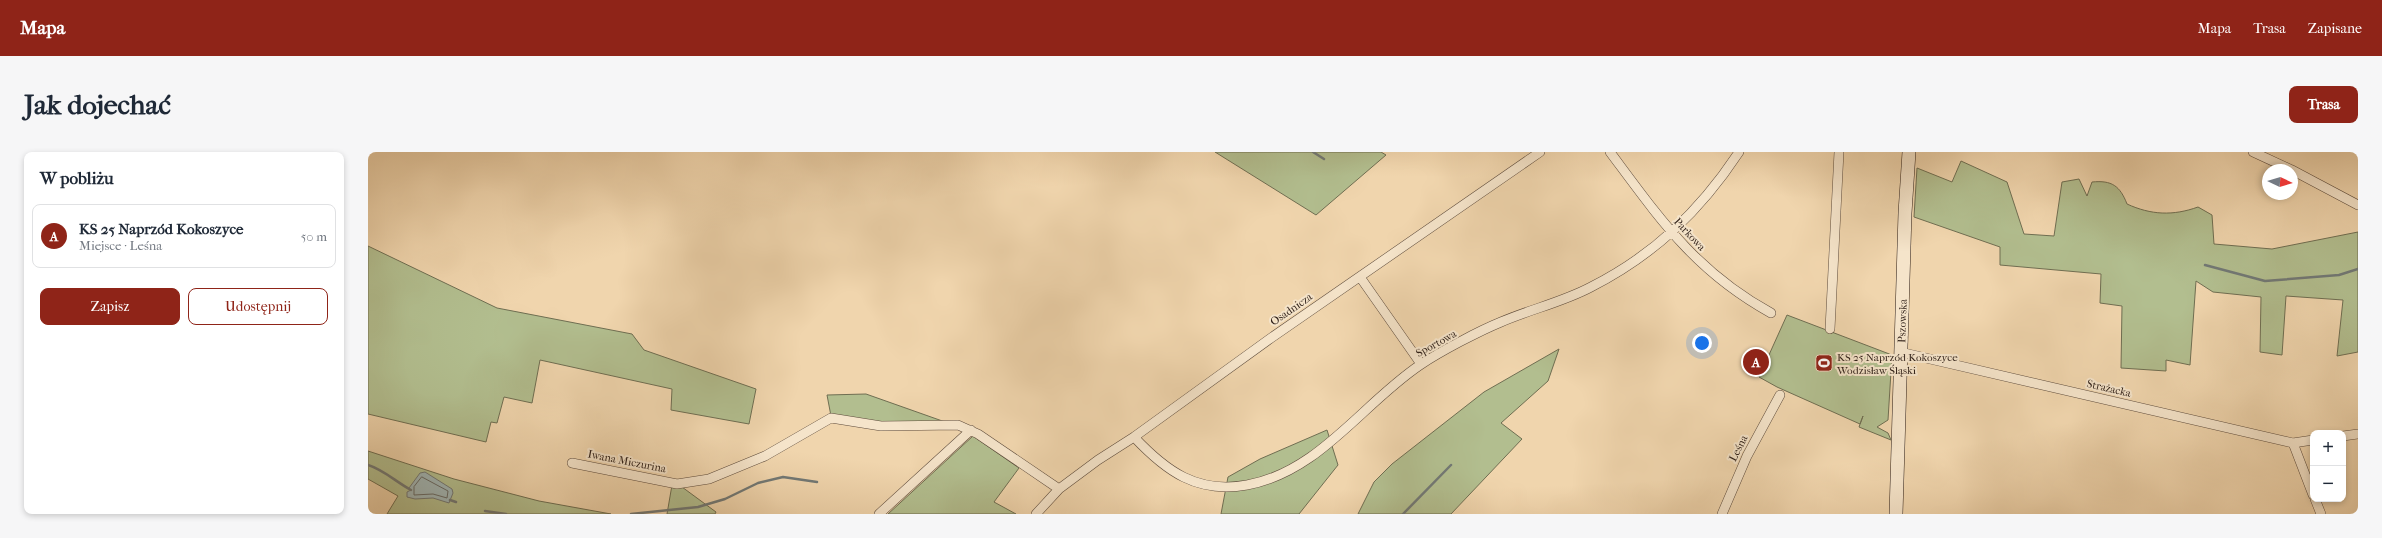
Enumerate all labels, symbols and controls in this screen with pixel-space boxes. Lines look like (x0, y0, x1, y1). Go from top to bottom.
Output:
text: Mapa (20, 17, 65, 39)
text: Mapa (2198, 20, 2231, 37)
text: Trasa (2253, 20, 2286, 37)
text: Zapisane (2308, 20, 2362, 37)
button: Trasa (2289, 86, 2358, 123)
text: Jak dojechać (24, 88, 171, 121)
north arrow (2262, 164, 2298, 200)
text: W pobliżu (40, 168, 114, 188)
street label: Parkowa (1671, 215, 1709, 254)
text: KS 25 Naprzód Kokoszyce (79, 220, 243, 238)
text: A (50, 229, 58, 244)
text: 50 m (301, 229, 327, 244)
text: Miejsce · Leśna (79, 238, 162, 253)
button: Zapisz (40, 288, 180, 325)
button: Udostępnij (188, 288, 328, 325)
street label: Osadnicza (1268, 290, 1316, 329)
street label: Pszowska (1895, 298, 1910, 343)
street label: Sportowa (1414, 327, 1460, 360)
your location (1692, 333, 1712, 353)
pin: A (1743, 347, 1769, 377)
place label: KS 25 Naprzód Kokoszyce Wodzisław Śląski (1836, 351, 1958, 377)
sports icon: KS 25 Naprzód Kokoszyce Wodzisław Śląski (1814, 353, 1834, 373)
street label: Strażacka (2086, 377, 2133, 400)
map controls (2310, 430, 2346, 502)
button: + (2310, 430, 2346, 466)
street label: Leśna (1726, 432, 1751, 464)
street label: Iwana Miczurina (587, 448, 668, 476)
button: − (2310, 466, 2346, 502)

